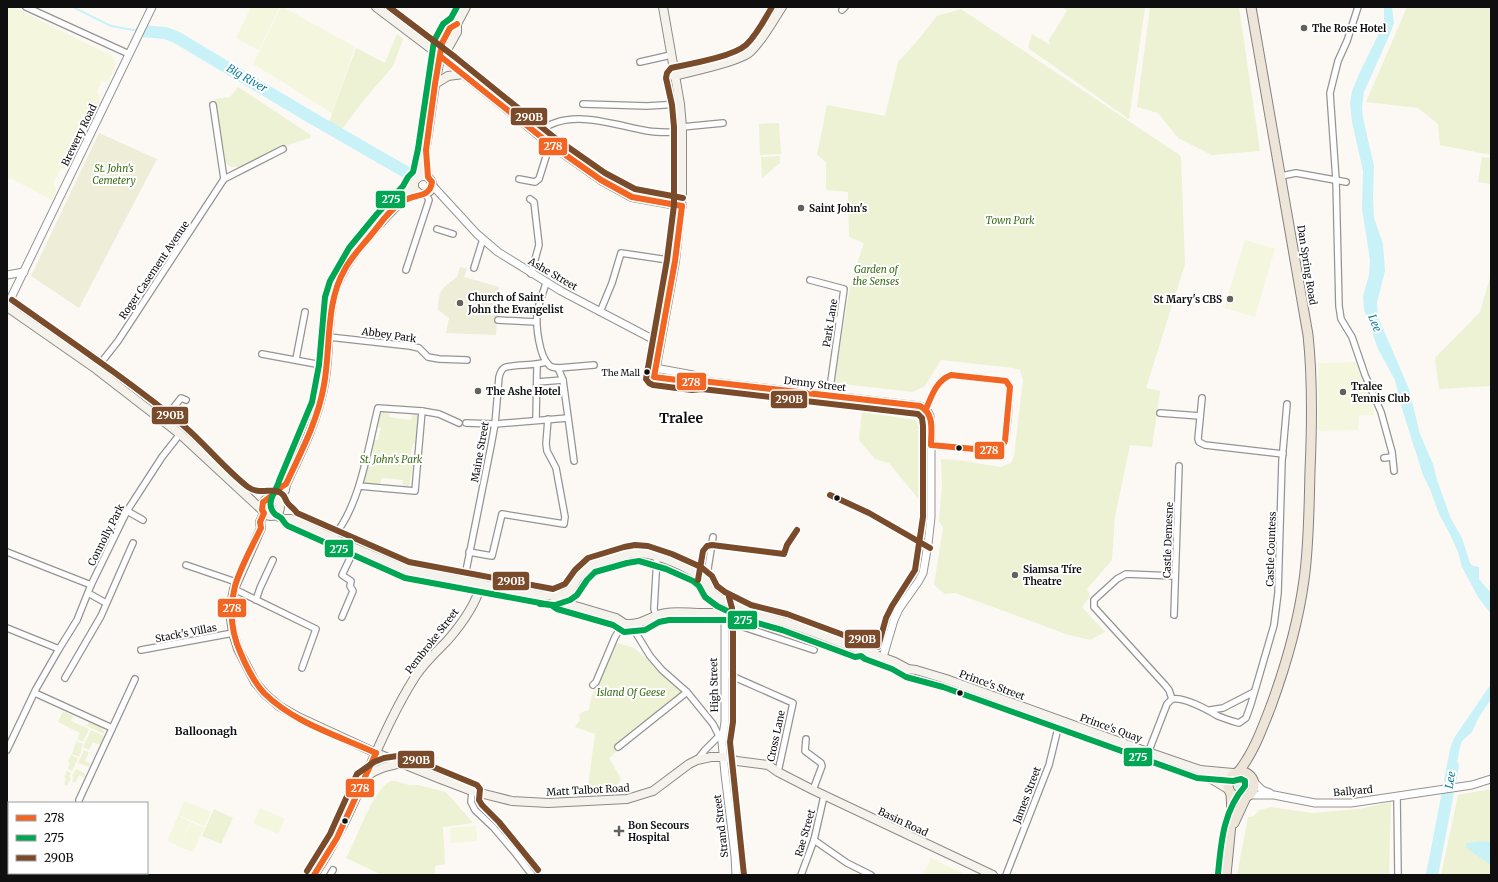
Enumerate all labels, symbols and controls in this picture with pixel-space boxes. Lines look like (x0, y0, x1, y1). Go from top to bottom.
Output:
place label: The Rose Hotel (1312, 22, 1387, 35)
marker: The Rose Hotel (1299, 23, 1309, 33)
water label: Big River (224, 61, 270, 96)
street label: Brewery Road (58, 102, 100, 168)
line badge: 290B (510, 107, 548, 126)
text: 290B (515, 110, 543, 124)
line badge: 278 (538, 137, 568, 156)
text: 278 (543, 139, 563, 153)
park label: St. John's Cemetery (92, 162, 136, 187)
line badge: 275 (375, 190, 406, 209)
text: 275 (382, 192, 400, 206)
place label: Saint John's (809, 202, 867, 215)
marker: Saint John's (796, 203, 806, 213)
park label: Town Park (985, 214, 1035, 227)
street label: Roger Casement Avenue (116, 218, 192, 322)
street label: Dan Spring Road (1294, 224, 1320, 306)
street label: Ashe Street (525, 254, 580, 293)
park label: Garden of the Senses (853, 263, 900, 288)
place label: Church of Saint John the Evangelist (467, 291, 563, 316)
place label: St Mary's CBS (1154, 293, 1222, 306)
marker: St Mary's CBS (1225, 294, 1235, 304)
marker: Church of Saint John the Evangelist (455, 298, 465, 308)
street label: Park Lane (820, 298, 840, 348)
water label: Lee (1365, 312, 1385, 334)
street label: Abbey Park (360, 325, 418, 345)
place label: The Mall (602, 367, 640, 378)
marker: The Mall (642, 367, 652, 377)
line badge: 278 (676, 372, 707, 391)
street label: Denny Street (783, 374, 847, 394)
text: 278 (681, 375, 701, 389)
place label: Tralee Tennis Club (1351, 380, 1410, 405)
place label: The Ashe Hotel (486, 385, 561, 398)
marker: The Ashe Hotel (473, 386, 483, 396)
marker: Tralee Tennis Club (1338, 387, 1348, 397)
line badge: 290B (770, 390, 808, 409)
text: 290B (775, 392, 803, 406)
line badge: 290B (151, 406, 189, 425)
text: 290B (156, 408, 184, 422)
district label: Tralee (659, 409, 703, 427)
street label: Maine Street (468, 421, 492, 483)
line badge: 278 (974, 441, 1005, 460)
unlabelled marker (954, 443, 964, 453)
text: 278 (979, 443, 999, 457)
park label: St. John's Park (360, 453, 423, 466)
unlabelled marker (832, 493, 842, 503)
street label: Connolly Park (85, 501, 127, 568)
street label: Castle Demesne (1160, 502, 1176, 578)
street label: Castle Countess (1263, 511, 1279, 587)
line badge: 275 (324, 539, 354, 558)
text: 275 (330, 542, 348, 556)
place label: Siamsa Tíre Theatre (1023, 563, 1082, 588)
marker: Siamsa Tíre Theatre (1010, 570, 1020, 580)
line badge: 290B (492, 571, 530, 591)
text: 290B (497, 574, 525, 588)
line badge: 278 (217, 598, 247, 618)
text: 278 (222, 601, 242, 615)
street label: Pembroke Street (402, 606, 462, 676)
line badge: 275 (727, 610, 758, 630)
text: 275 (734, 613, 752, 627)
street label: Stack's Villas (154, 621, 218, 645)
line badge: 290B (844, 629, 881, 649)
text: 290B (848, 632, 876, 646)
street label: High Street (707, 657, 721, 712)
street label: Prince's Street (957, 667, 1027, 703)
park label: Island Of Geese (597, 686, 665, 699)
unlabelled marker (955, 688, 965, 698)
street label: Cross Lane (764, 709, 788, 763)
street label: Prince's Quay (1078, 711, 1144, 745)
district label: Balloonagh (175, 724, 238, 738)
line badge: 275 (1123, 747, 1153, 767)
line badge: 290B (397, 750, 435, 769)
text: 275 (1129, 750, 1147, 764)
text: 290B (402, 753, 430, 767)
street label: James Street (1010, 765, 1044, 826)
water label: Lee (1442, 770, 1458, 790)
line badge: 278 (345, 778, 375, 798)
text: 278 (350, 781, 370, 795)
street label: Matt Talbot Road (546, 781, 630, 799)
street label: Ballyard (1333, 783, 1373, 799)
street label: Strand Street (711, 794, 731, 858)
legend (8, 802, 148, 874)
street label: Basin Road (876, 805, 930, 839)
street label: Rae Street (792, 808, 818, 858)
text: 278 (44, 810, 64, 825)
unlabelled marker (340, 816, 350, 826)
place label: Bon Secours Hospital (628, 819, 689, 844)
marker: Bon Secours Hospital (613, 825, 625, 837)
text: 275 (44, 830, 64, 845)
text: 290B (44, 850, 74, 865)

